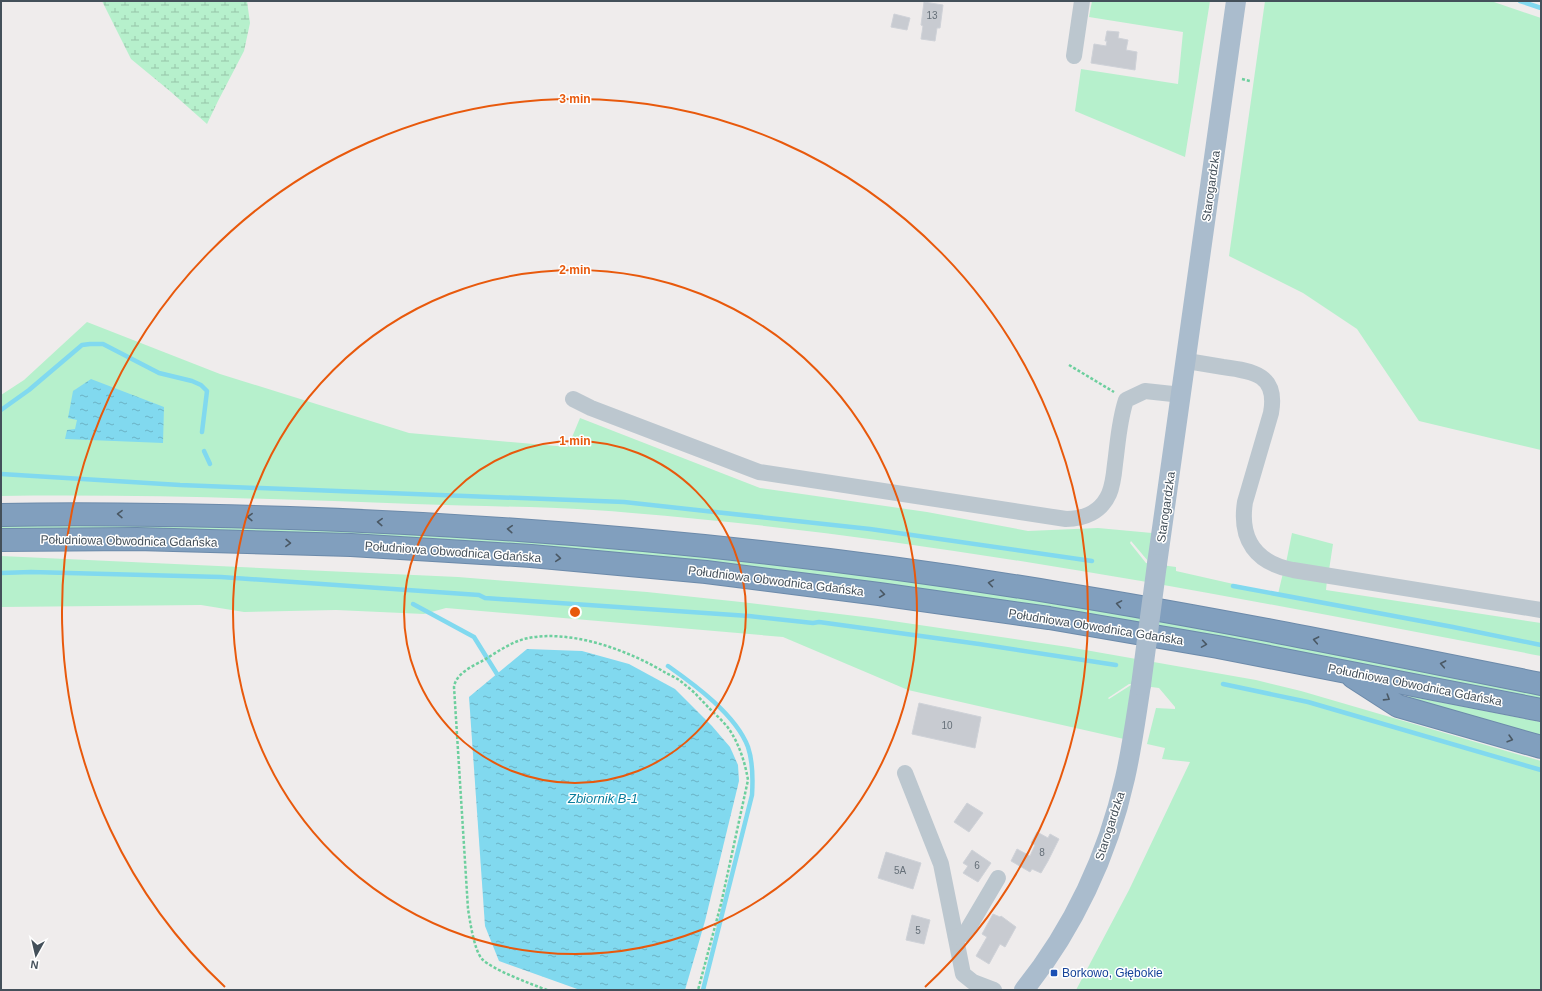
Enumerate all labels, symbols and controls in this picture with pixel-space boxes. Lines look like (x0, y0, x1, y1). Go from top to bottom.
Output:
house number: 13 (926, 10, 938, 21)
text: 3 min (559, 92, 591, 106)
street label: Starogardzka (1199, 149, 1223, 222)
text: 2 min (559, 263, 591, 277)
text: 1 min (559, 434, 591, 448)
street label: Starogardzka (1154, 470, 1178, 543)
one-way arrow (117, 510, 123, 518)
one-way arrow (247, 513, 253, 521)
one-way arrow (377, 518, 383, 526)
one-way arrow (507, 525, 513, 534)
street label: Południowa Obwodnica Gdańska (41, 532, 218, 550)
one-way arrow (285, 539, 291, 548)
street label: Południowa Obwodnica Gdańska (364, 539, 542, 565)
one-way arrow (555, 554, 561, 563)
street label: Południowa Obwodnica Gdańska (687, 563, 865, 599)
one-way arrow (988, 579, 994, 588)
one-way arrow (878, 589, 885, 598)
one-way arrow (1116, 600, 1122, 608)
centre of rings (568, 605, 582, 619)
street label: Południowa Obwodnica Gdańska (1008, 606, 1185, 648)
one-way arrow (1313, 636, 1319, 644)
one-way arrow (1201, 639, 1207, 648)
street label: Południowa Obwodnica Gdańska (1327, 661, 1503, 709)
one-way arrow (1440, 661, 1447, 669)
one-way arrow (1383, 694, 1390, 701)
house number: 10 (941, 720, 953, 731)
one-way arrow (1507, 734, 1513, 742)
street label: Starogardzka (1092, 790, 1128, 862)
water label: Zbiornik B-1 (567, 791, 638, 806)
house number: 8 (1039, 847, 1045, 858)
house number: 6 (974, 860, 980, 871)
house number: 5A (894, 865, 906, 876)
house number: 5 (915, 925, 921, 936)
north arrow (16, 935, 56, 975)
text: N (30, 958, 39, 971)
place label: Borkowo, Głębokie (1062, 966, 1163, 980)
marker: Borkowo, Głębokie (1049, 968, 1059, 978)

